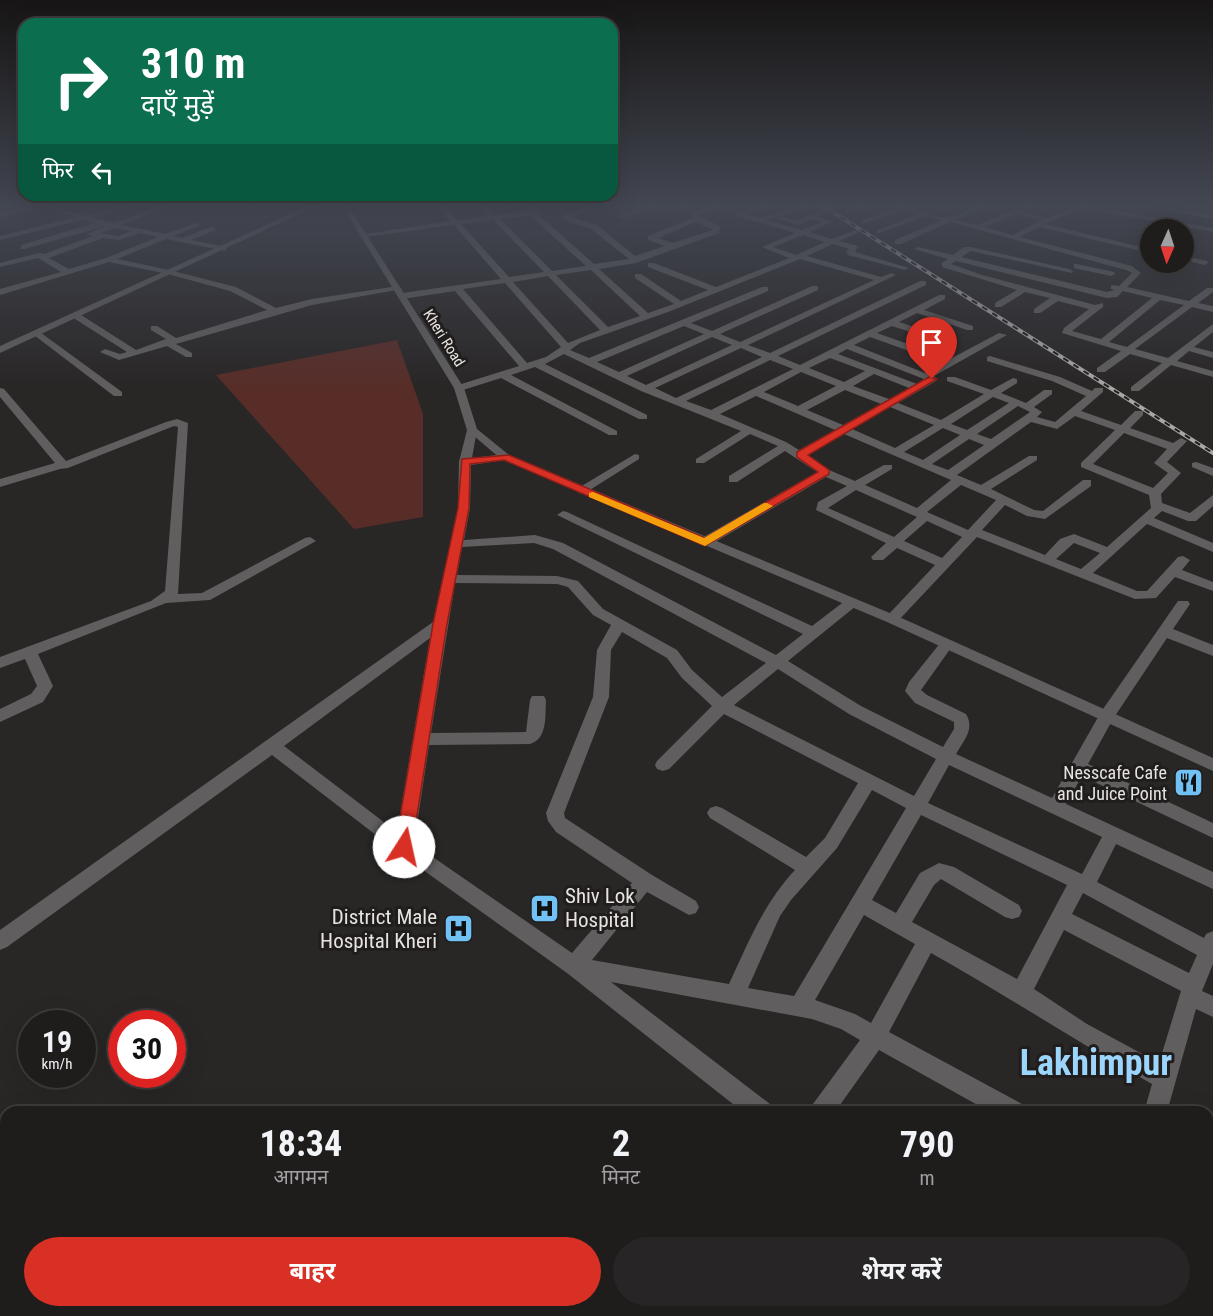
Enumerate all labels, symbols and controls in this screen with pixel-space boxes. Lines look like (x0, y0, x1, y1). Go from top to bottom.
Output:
text: 310 m (141, 39, 246, 88)
icon: right (42, 42, 120, 120)
text: दाएँ मुड़ें (141, 89, 214, 121)
icon: left (86, 156, 119, 189)
text: फिर (42, 158, 74, 183)
north arrow (1140, 219, 1194, 273)
map controls (1140, 219, 1194, 273)
street label: Kheri Road (419, 306, 469, 370)
pin (906, 317, 957, 379)
icon: arrive (915, 326, 948, 359)
place label: Nesscafe Cafe and Juice Point (1057, 762, 1167, 804)
restaurant icon: Nesscafe Cafe and Juice Point (1172, 766, 1204, 798)
position arrow (372, 815, 436, 879)
place label: Shiv Lok Hospital (565, 884, 635, 932)
hospital icon: Shiv Lok Hospital (528, 892, 560, 924)
place label: District Male Hospital Kheri (320, 905, 437, 953)
hospital icon: District Male Hospital Kheri (442, 913, 474, 945)
speed limit sign: 30 (108, 1010, 186, 1088)
text: 19 (42, 1024, 72, 1059)
district label: Lakhimpur (1020, 1042, 1172, 1084)
text: km/h (42, 1055, 72, 1073)
text: 18:34 (260, 1123, 342, 1165)
text: 2 (612, 1123, 630, 1165)
text: 790 (900, 1124, 954, 1166)
text: आगमन (274, 1165, 328, 1189)
text: मिनट (602, 1165, 640, 1189)
text: m (920, 1166, 935, 1190)
button: बाहर (24, 1237, 601, 1306)
button: शेयर करें (613, 1237, 1190, 1306)

